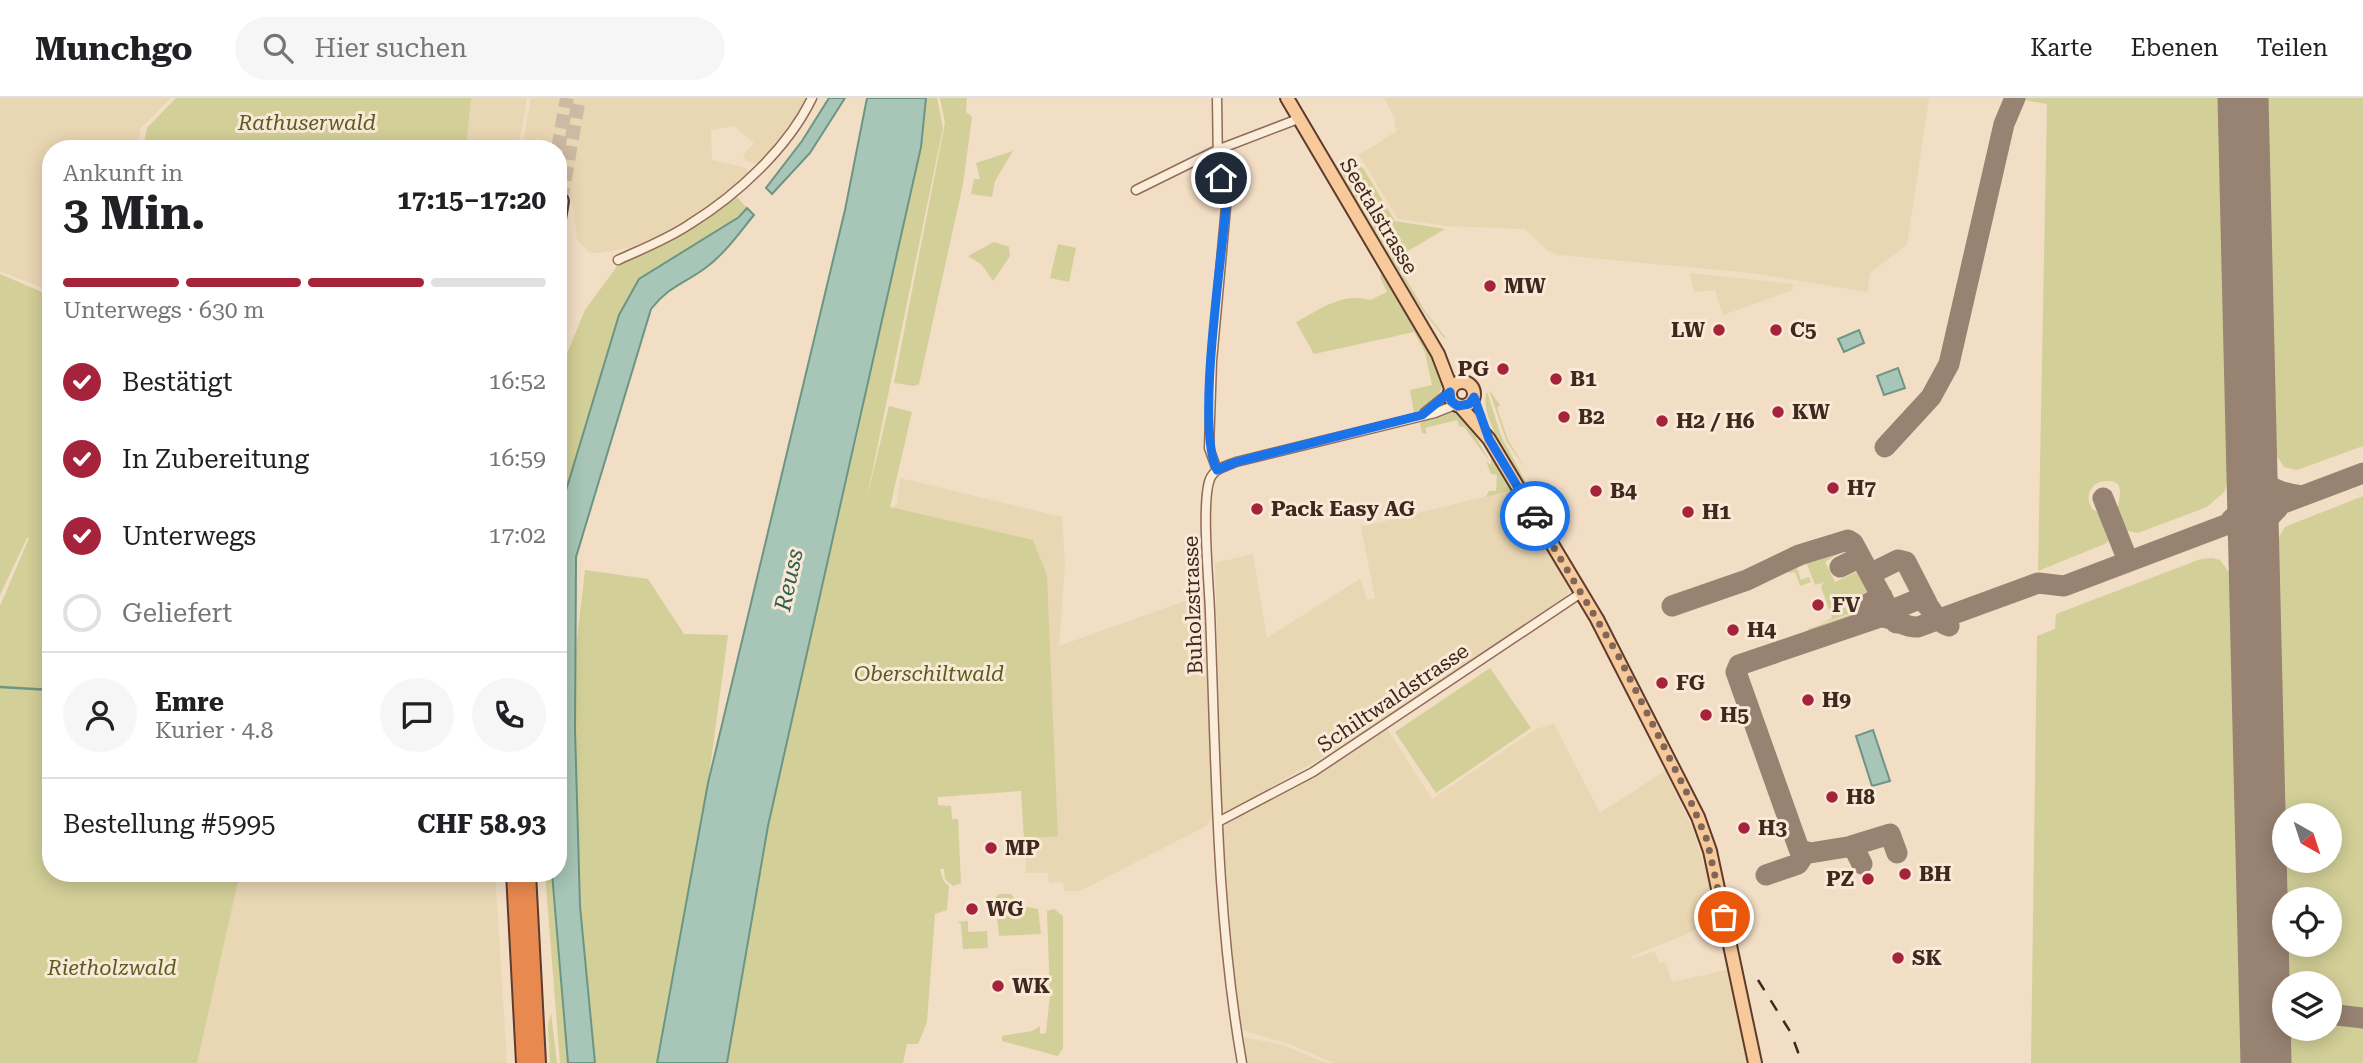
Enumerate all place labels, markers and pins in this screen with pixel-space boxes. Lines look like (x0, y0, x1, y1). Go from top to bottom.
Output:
pin (1191, 148, 1251, 208)
place label: MW (1504, 274, 1546, 298)
marker: MW (1482, 278, 1498, 294)
place label: LW (1671, 318, 1705, 342)
place label: C5 (1790, 318, 1817, 342)
marker: LW (1711, 322, 1727, 338)
marker: C5 (1768, 322, 1784, 338)
place label: PG (1458, 357, 1489, 381)
marker: PG (1495, 361, 1511, 377)
place label: B1 (1570, 367, 1597, 391)
marker: B1 (1548, 371, 1564, 387)
place label: KW (1792, 400, 1830, 424)
marker: KW (1770, 404, 1786, 420)
place label: B2 (1578, 405, 1605, 429)
marker: B2 (1556, 409, 1572, 425)
place label: H2 / H6 (1676, 409, 1755, 433)
marker: H2 / H6 (1654, 413, 1670, 429)
place label: H7 (1847, 476, 1876, 500)
place label: B4 (1610, 479, 1637, 503)
marker: H7 (1825, 480, 1841, 496)
marker: B4 (1588, 483, 1604, 499)
place label: Pack Easy AG (1271, 497, 1415, 521)
place label: H1 (1702, 500, 1731, 524)
marker: Pack Easy AG (1249, 501, 1265, 517)
marker: H1 (1680, 504, 1696, 520)
place label: FV (1832, 593, 1860, 617)
marker: FV (1810, 597, 1826, 613)
place label: H4 (1747, 618, 1776, 642)
marker: H4 (1725, 622, 1741, 638)
place label: FG (1676, 671, 1705, 695)
marker: FG (1654, 675, 1670, 691)
place label: H9 (1822, 688, 1851, 712)
marker: H9 (1800, 692, 1816, 708)
place label: H5 (1720, 703, 1749, 727)
marker: H5 (1698, 707, 1714, 723)
place label: H8 (1846, 785, 1875, 809)
marker: H8 (1824, 789, 1840, 805)
place label: H3 (1758, 816, 1787, 840)
marker: H3 (1736, 820, 1752, 836)
place label: MP (1005, 836, 1040, 860)
marker: MP (983, 840, 999, 856)
place label: BH (1919, 862, 1951, 886)
marker: BH (1897, 866, 1913, 882)
place label: PZ (1826, 867, 1854, 891)
marker: PZ (1860, 871, 1876, 887)
pin (1694, 887, 1754, 947)
place label: WG (986, 897, 1023, 921)
marker: WG (964, 901, 980, 917)
place label: SK (1912, 946, 1942, 970)
marker: SK (1890, 950, 1906, 966)
place label: WK (1012, 974, 1051, 998)
marker: WK (990, 978, 1006, 994)

